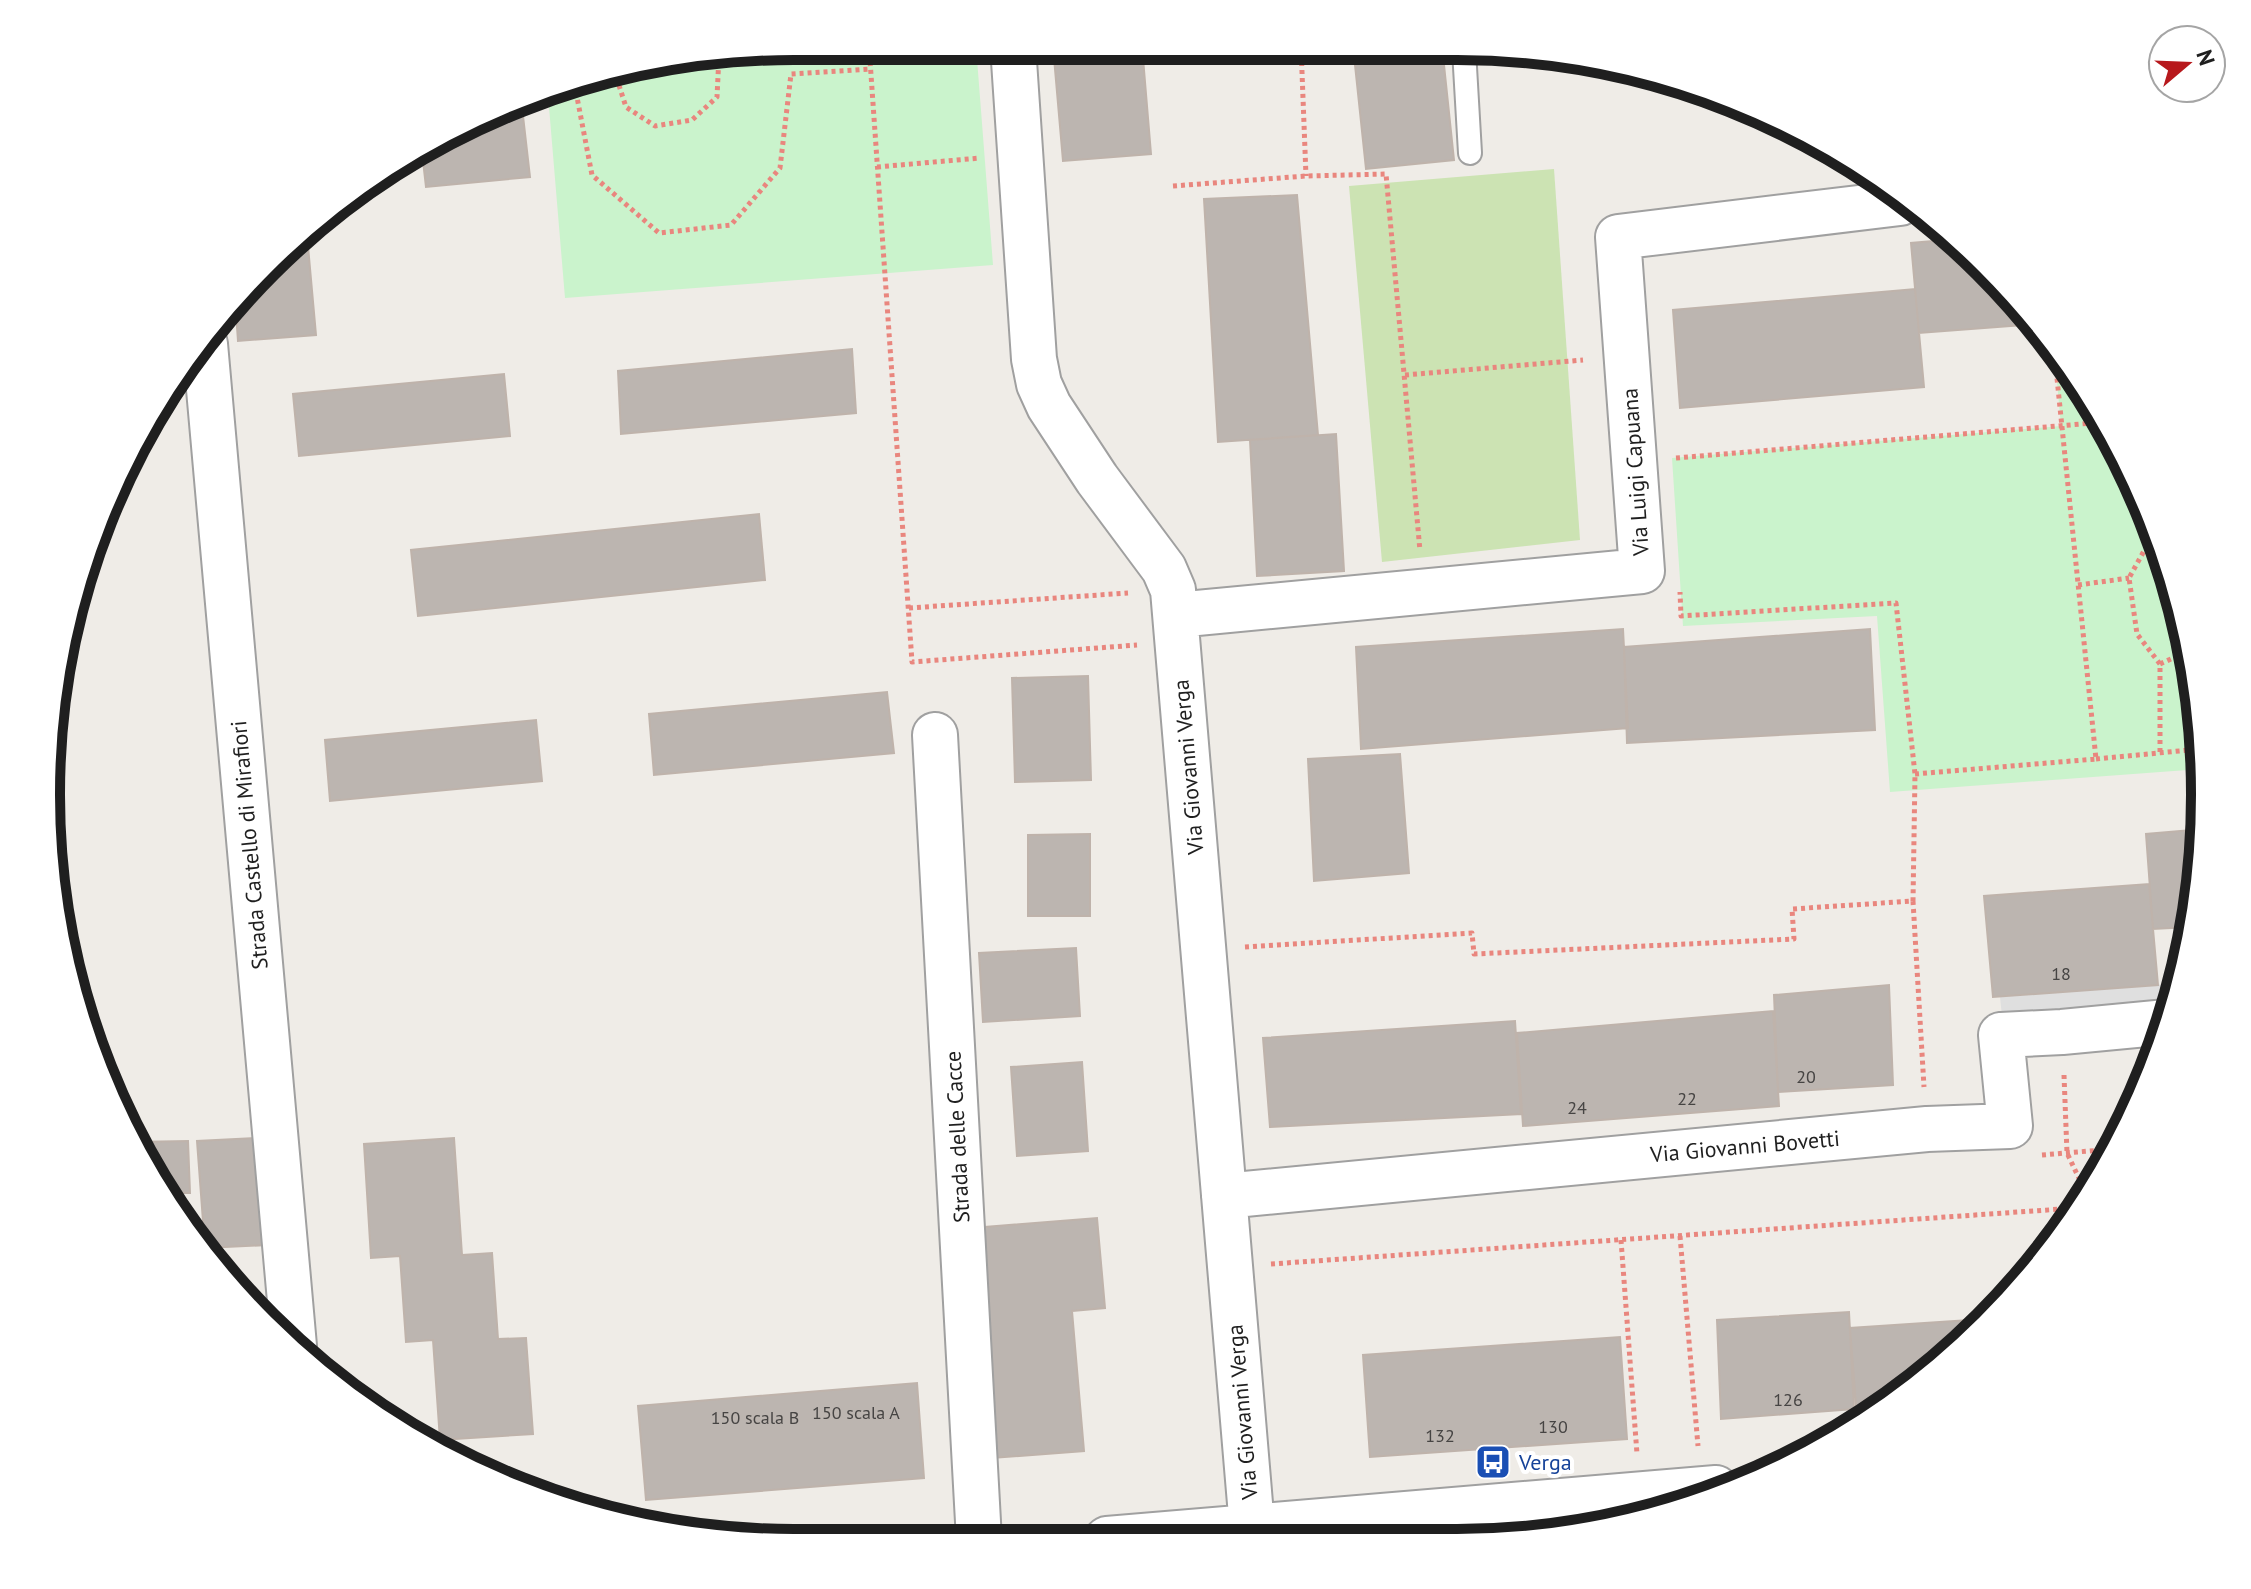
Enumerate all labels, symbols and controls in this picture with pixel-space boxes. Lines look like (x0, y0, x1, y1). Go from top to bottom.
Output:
north arrow (2147, 24, 2227, 104)
text: N (2190, 46, 2222, 69)
street label: Via Luigi Capuana (1615, 387, 1655, 558)
street label: Via Giovanni Verga (1166, 678, 1210, 857)
street label: Strada Castello di Mirafiori (224, 719, 274, 971)
house number: 18 (2051, 962, 2071, 985)
street label: Strada delle Cacce (939, 1050, 975, 1224)
house number: 20 (1796, 1065, 1816, 1088)
house number: 22 (1677, 1087, 1697, 1110)
house number: 24 (1567, 1096, 1587, 1119)
street label: Via Giovanni Bovetti (1648, 1124, 1841, 1168)
street label: Via Giovanni Verga (1220, 1323, 1264, 1502)
house number: 126 (1773, 1388, 1803, 1411)
house number: 150 scala A (812, 1401, 900, 1424)
house number: 150 scala B (711, 1406, 799, 1429)
house number: 130 (1538, 1415, 1568, 1438)
house number: 132 (1425, 1424, 1455, 1447)
bus stop icon: Verga (1474, 1443, 1512, 1481)
place label: Verga (1518, 1448, 1572, 1476)

